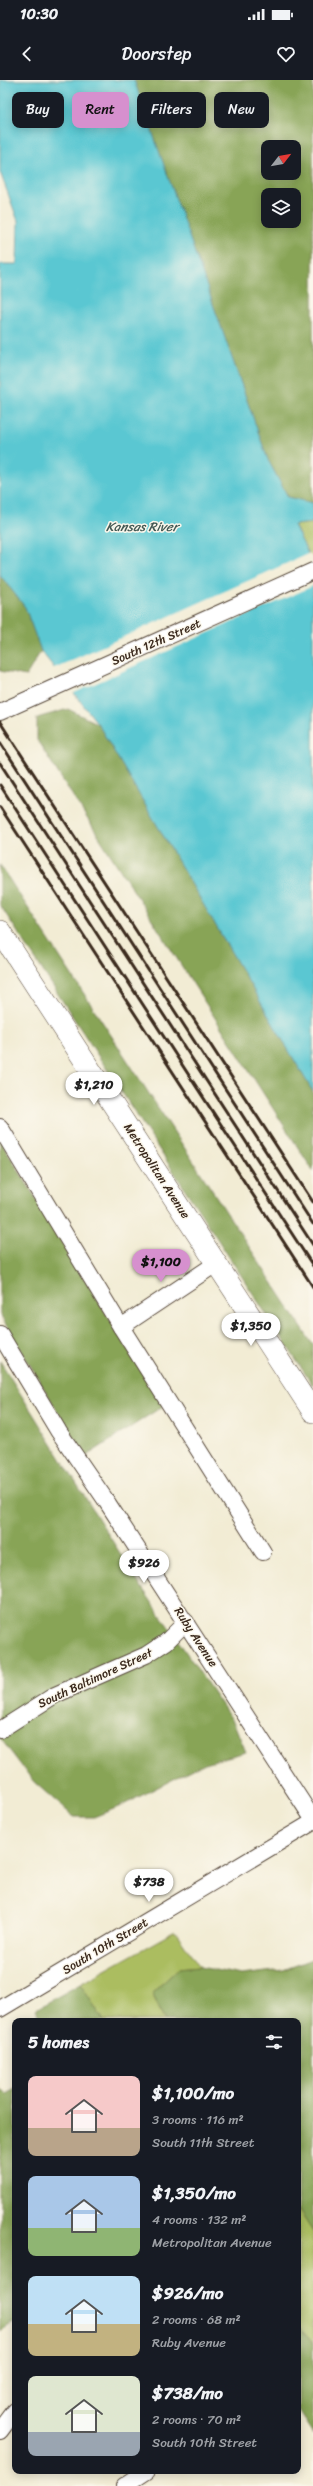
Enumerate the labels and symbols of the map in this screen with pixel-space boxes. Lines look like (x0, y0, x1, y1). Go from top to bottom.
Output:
north arrow (261, 140, 301, 180)
water label: Kansas River (106, 515, 181, 538)
street label: South 12th Street (108, 612, 204, 672)
pin: $1,210 (61, 1072, 127, 1106)
street label: Metropolitan Avenue (118, 1119, 196, 1223)
pin: $1,100 (128, 1249, 194, 1283)
pin: $1,350 (218, 1313, 284, 1347)
pin: $926 (120, 1550, 168, 1584)
street label: Ruby Avenue (168, 1602, 224, 1672)
street label: South Baltimore Street (34, 1641, 157, 1714)
pin: $738 (125, 1869, 173, 1903)
street label: South 10th Street (58, 1912, 152, 1980)

